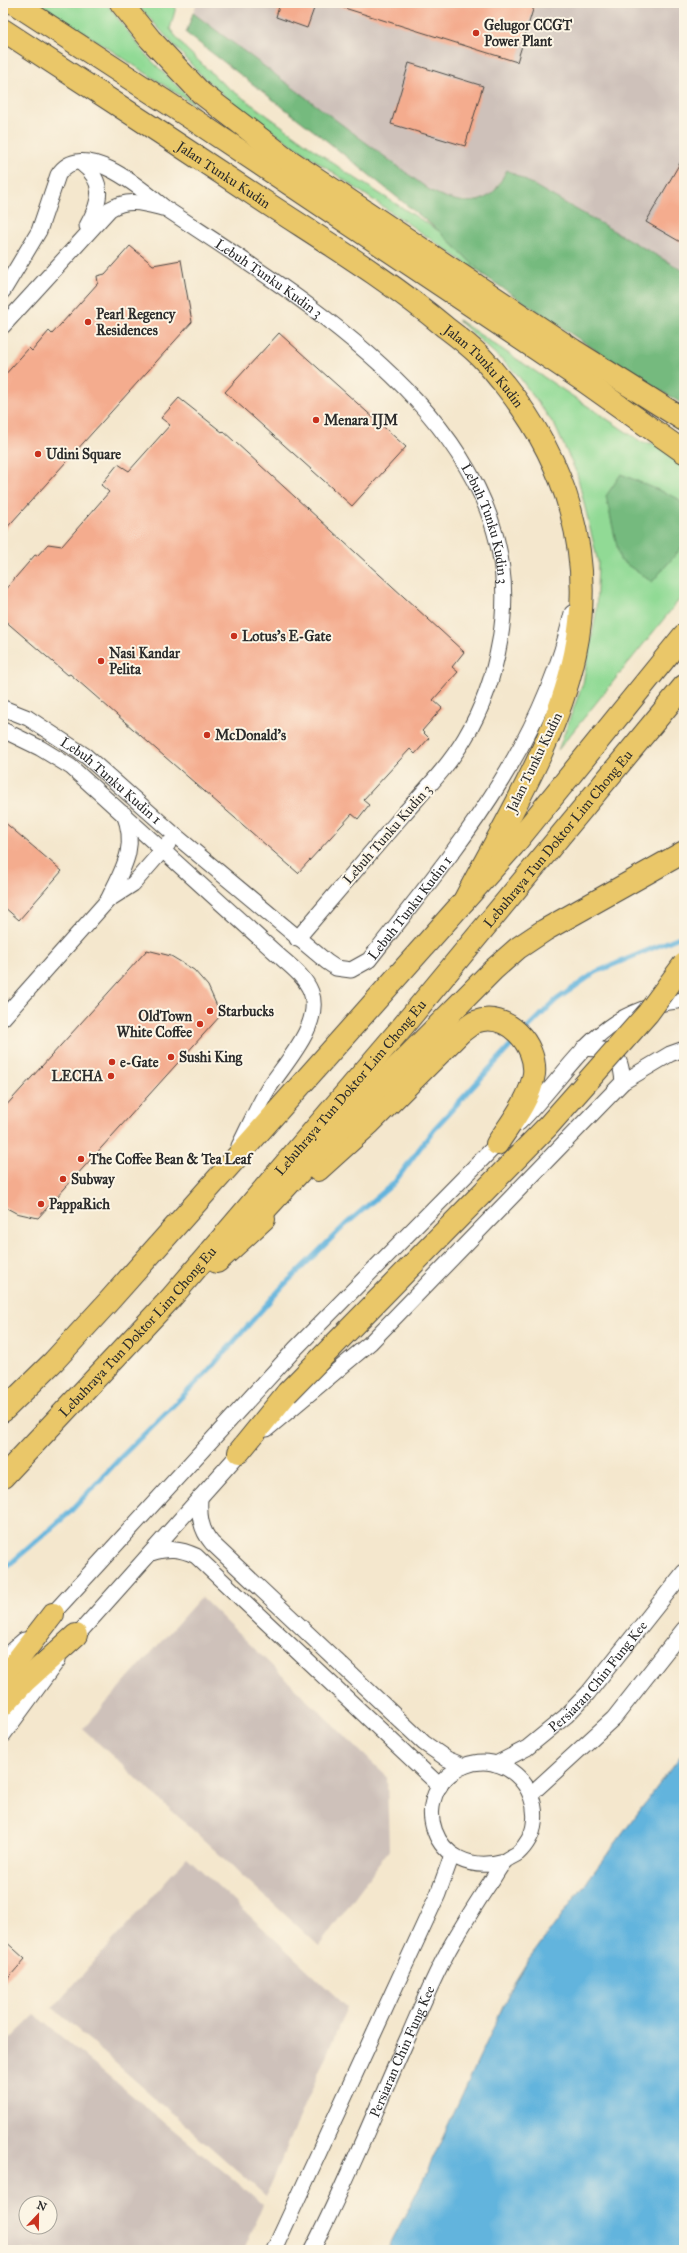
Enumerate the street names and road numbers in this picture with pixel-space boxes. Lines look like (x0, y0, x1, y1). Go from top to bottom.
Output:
street label: Jalan Tunku Kudin (171, 137, 274, 212)
street label: Lebuh Tunku Kudin 3 (212, 235, 326, 322)
street label: Jalan Tunku Kudin (438, 320, 527, 411)
street label: Lebuh Tunku Kudin 3 (457, 460, 511, 585)
street label: Jalan Tunku Kudin (502, 709, 567, 817)
street label: Lebuh Tunku Kudin 1 (57, 734, 165, 828)
street label: Lebuhraya Tun Doktor Lim Chong Eu (480, 746, 637, 931)
street label: Lebuh Tunku Kudin 3 (339, 781, 435, 888)
street label: Lebuh Tunku Kudin 1 (364, 852, 456, 963)
street label: Lebuhraya Tun Doktor Lim Chong Eu (271, 996, 430, 1179)
street label: Lebuhraya Tun Doktor Lim Chong Eu (56, 1243, 220, 1421)
street label: Persiaran Chin Fung Kee (545, 1617, 651, 1736)
street label: Persiaran Chin Fung Kee (366, 1983, 439, 2120)

